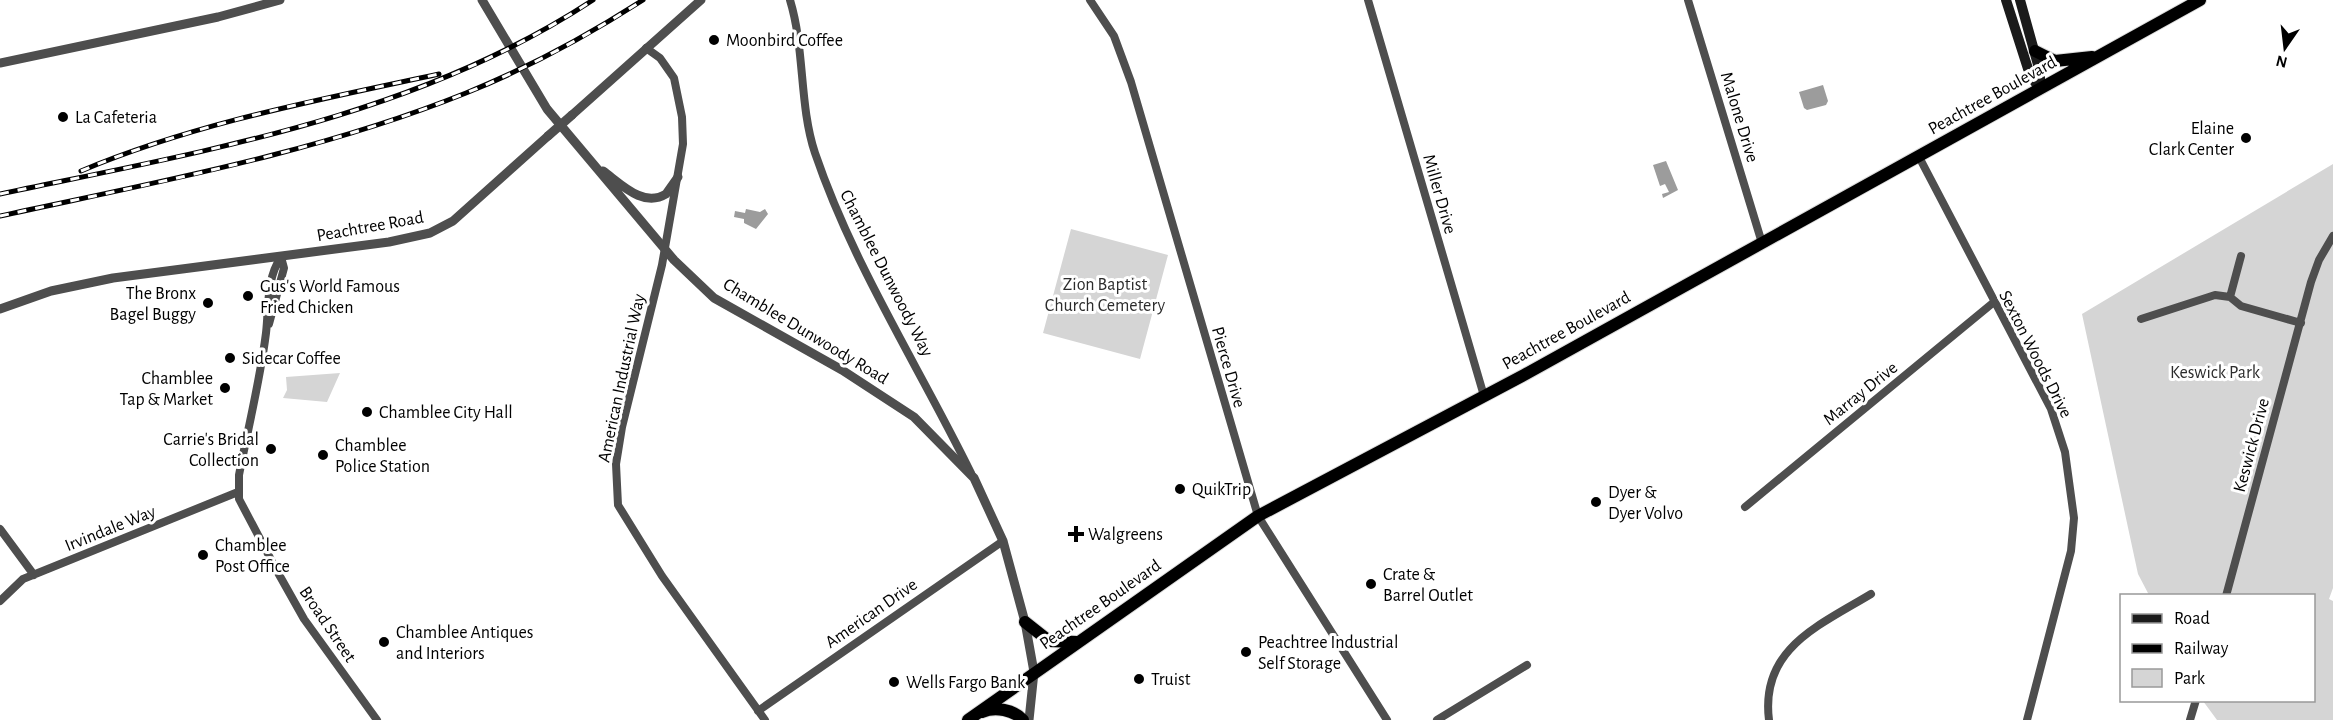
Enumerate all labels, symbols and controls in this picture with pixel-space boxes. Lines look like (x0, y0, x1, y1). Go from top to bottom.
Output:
north arrow (2255, 18, 2315, 78)
place label: Moonbird Coffee (726, 32, 843, 50)
marker: Moonbird Coffee (707, 33, 721, 47)
text: N (2274, 52, 2289, 71)
street label: Peachtree Boulevard (1925, 53, 2060, 139)
street label: Malone Drive (1717, 70, 1761, 165)
place label: La Cafeteria (75, 109, 157, 127)
marker: La Cafeteria (56, 110, 70, 124)
place label: Elaine Clark Center (2149, 120, 2234, 159)
marker: Elaine Clark Center (2239, 131, 2253, 145)
street label: Miller Drive (1419, 152, 1459, 236)
street label: Chamblee Dunwoody Way (836, 187, 936, 360)
street label: Peachtree Road (315, 209, 425, 245)
street label: Chamblee Dunwoody Road (720, 275, 891, 388)
park label: Zion Baptist Church Cemetery (1045, 276, 1165, 315)
place label: Gus's World Famous Fried Chicken (260, 278, 400, 317)
place label: The Bronx Bagel Buggy (109, 285, 196, 324)
street label: Peachtree Boulevard (1499, 288, 1634, 374)
street label: Sexton Woods Drive (1995, 288, 2075, 421)
marker: Gus's World Famous Fried Chicken (241, 289, 255, 303)
street label: American Industrial Way (595, 292, 649, 464)
marker: The Bronx Bagel Buggy (201, 296, 215, 310)
street label: Pierce Drive (1208, 325, 1248, 410)
place label: Sidecar Coffee (242, 350, 341, 368)
marker: Sidecar Coffee (223, 351, 237, 365)
street label: Marray Drive (1820, 359, 1901, 429)
park label: Keswick Park (2170, 364, 2261, 382)
place label: Chamblee Tap & Market (120, 370, 213, 409)
marker: Chamblee Tap & Market (218, 381, 232, 395)
street label: Keswick Drive (2231, 396, 2273, 494)
place label: Chamblee City Hall (379, 404, 513, 422)
marker: Chamblee City Hall (360, 405, 374, 419)
place label: Carrie's Bridal Collection (163, 431, 259, 470)
place label: Chamblee Police Station (335, 437, 430, 476)
marker: Carrie's Bridal Collection (264, 442, 278, 456)
marker: Chamblee Police Station (316, 448, 330, 462)
place label: QuikTrip (1192, 481, 1251, 499)
marker: QuikTrip (1173, 482, 1187, 496)
place label: Dyer & Dyer Volvo (1608, 484, 1683, 523)
marker: Dyer & Dyer Volvo (1589, 495, 1603, 509)
street label: Irvindale Way (62, 502, 159, 555)
place label: Walgreens (1088, 526, 1163, 544)
marker: Walgreens (1069, 527, 1083, 541)
place label: Chamblee Post Office (215, 537, 290, 576)
marker: Chamblee Post Office (196, 548, 210, 562)
street label: Peachtree Boulevard (1037, 556, 1164, 653)
place label: Crate & Barrel Outlet (1383, 566, 1473, 605)
street label: American Drive (822, 576, 921, 652)
marker: Crate & Barrel Outlet (1364, 577, 1378, 591)
street label: Broad Street (295, 583, 359, 666)
legend (2120, 594, 2315, 702)
text: Road (2174, 610, 2210, 628)
place label: Chamblee Antiques and Interiors (396, 624, 533, 663)
place label: Peachtree Industrial Self Storage (1258, 634, 1398, 673)
marker: Chamblee Antiques and Interiors (377, 635, 391, 649)
text: Railway (2174, 640, 2229, 658)
marker: Peachtree Industrial Self Storage (1239, 645, 1253, 659)
text: Park (2174, 670, 2206, 688)
place label: Truist (1151, 671, 1191, 689)
marker: Truist (1132, 672, 1146, 686)
place label: Wells Fargo Bank (906, 674, 1026, 692)
marker: Wells Fargo Bank (887, 675, 901, 689)

